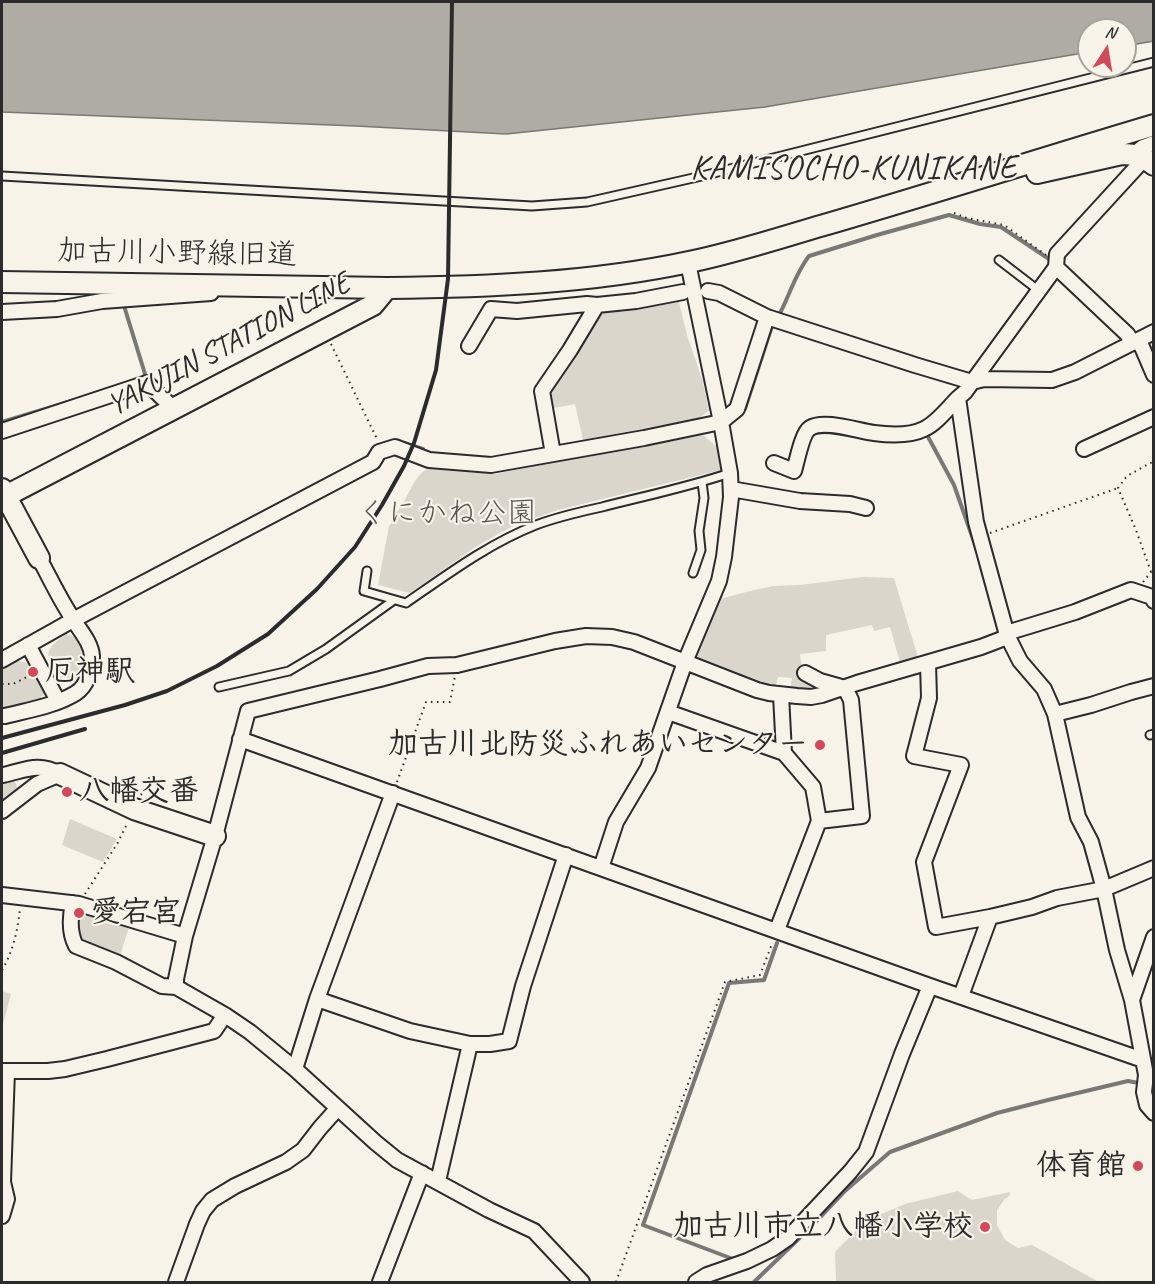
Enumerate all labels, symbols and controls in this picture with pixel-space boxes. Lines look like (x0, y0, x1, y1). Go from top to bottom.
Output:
north arrow (1077, 18, 1137, 78)
text: N (1103, 22, 1117, 43)
district label: KAMISOCHO-KUNIKANE (692, 149, 1016, 189)
street label: 加古川小野線旧道 (57, 234, 297, 274)
street label: YAKUJIN STATION LINE (102, 266, 356, 424)
park label: くにかね公園 (357, 496, 537, 532)
place label: 厄神駅 (45, 654, 135, 690)
marker: 厄神駅 (26, 665, 40, 679)
place label: 加古川北防災ふれあいセンター (388, 727, 808, 763)
marker: 加古川北防災ふれあいセンター (813, 738, 827, 752)
place label: 八幡交番 (79, 774, 199, 810)
marker: 八幡交番 (60, 785, 74, 799)
place label: 愛宕宮 (91, 895, 181, 931)
marker: 愛宕宮 (72, 906, 86, 920)
place label: 体育館 (1036, 1148, 1126, 1184)
marker: 体育館 (1131, 1159, 1145, 1173)
place label: 加古川市立八幡小学校 (673, 1209, 973, 1245)
marker: 加古川市立八幡小学校 (978, 1220, 992, 1234)

